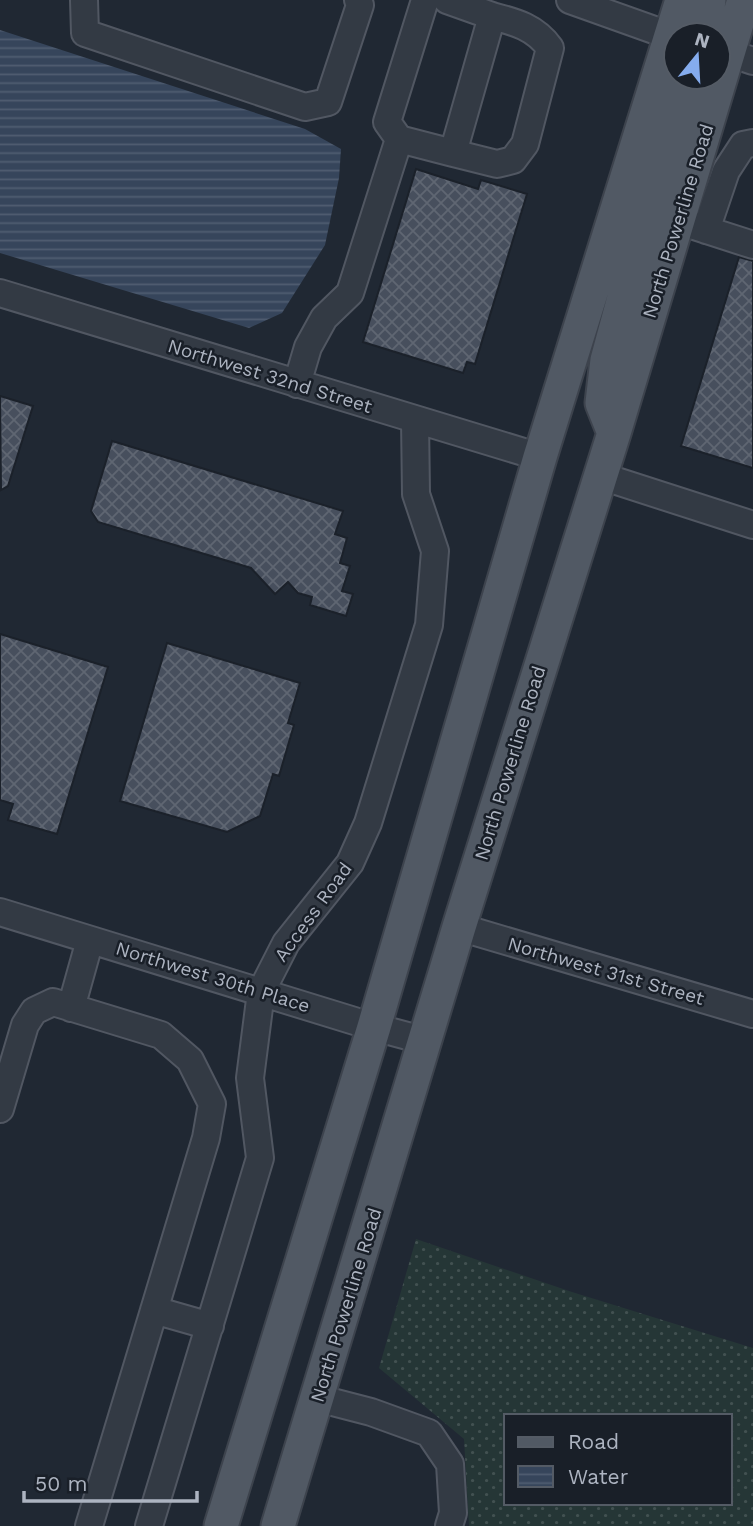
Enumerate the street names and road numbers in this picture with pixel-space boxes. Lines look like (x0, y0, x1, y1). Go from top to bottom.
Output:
street label: North Powerline Road (637, 121, 719, 321)
street label: Northwest 32nd Street (165, 334, 375, 418)
street label: North Powerline Road (469, 663, 551, 863)
street label: Access Road (269, 858, 357, 966)
street label: Northwest 31st Street (505, 932, 707, 1010)
street label: Northwest 30th Place (113, 937, 313, 1017)
street label: North Powerline Road (305, 1205, 387, 1405)

